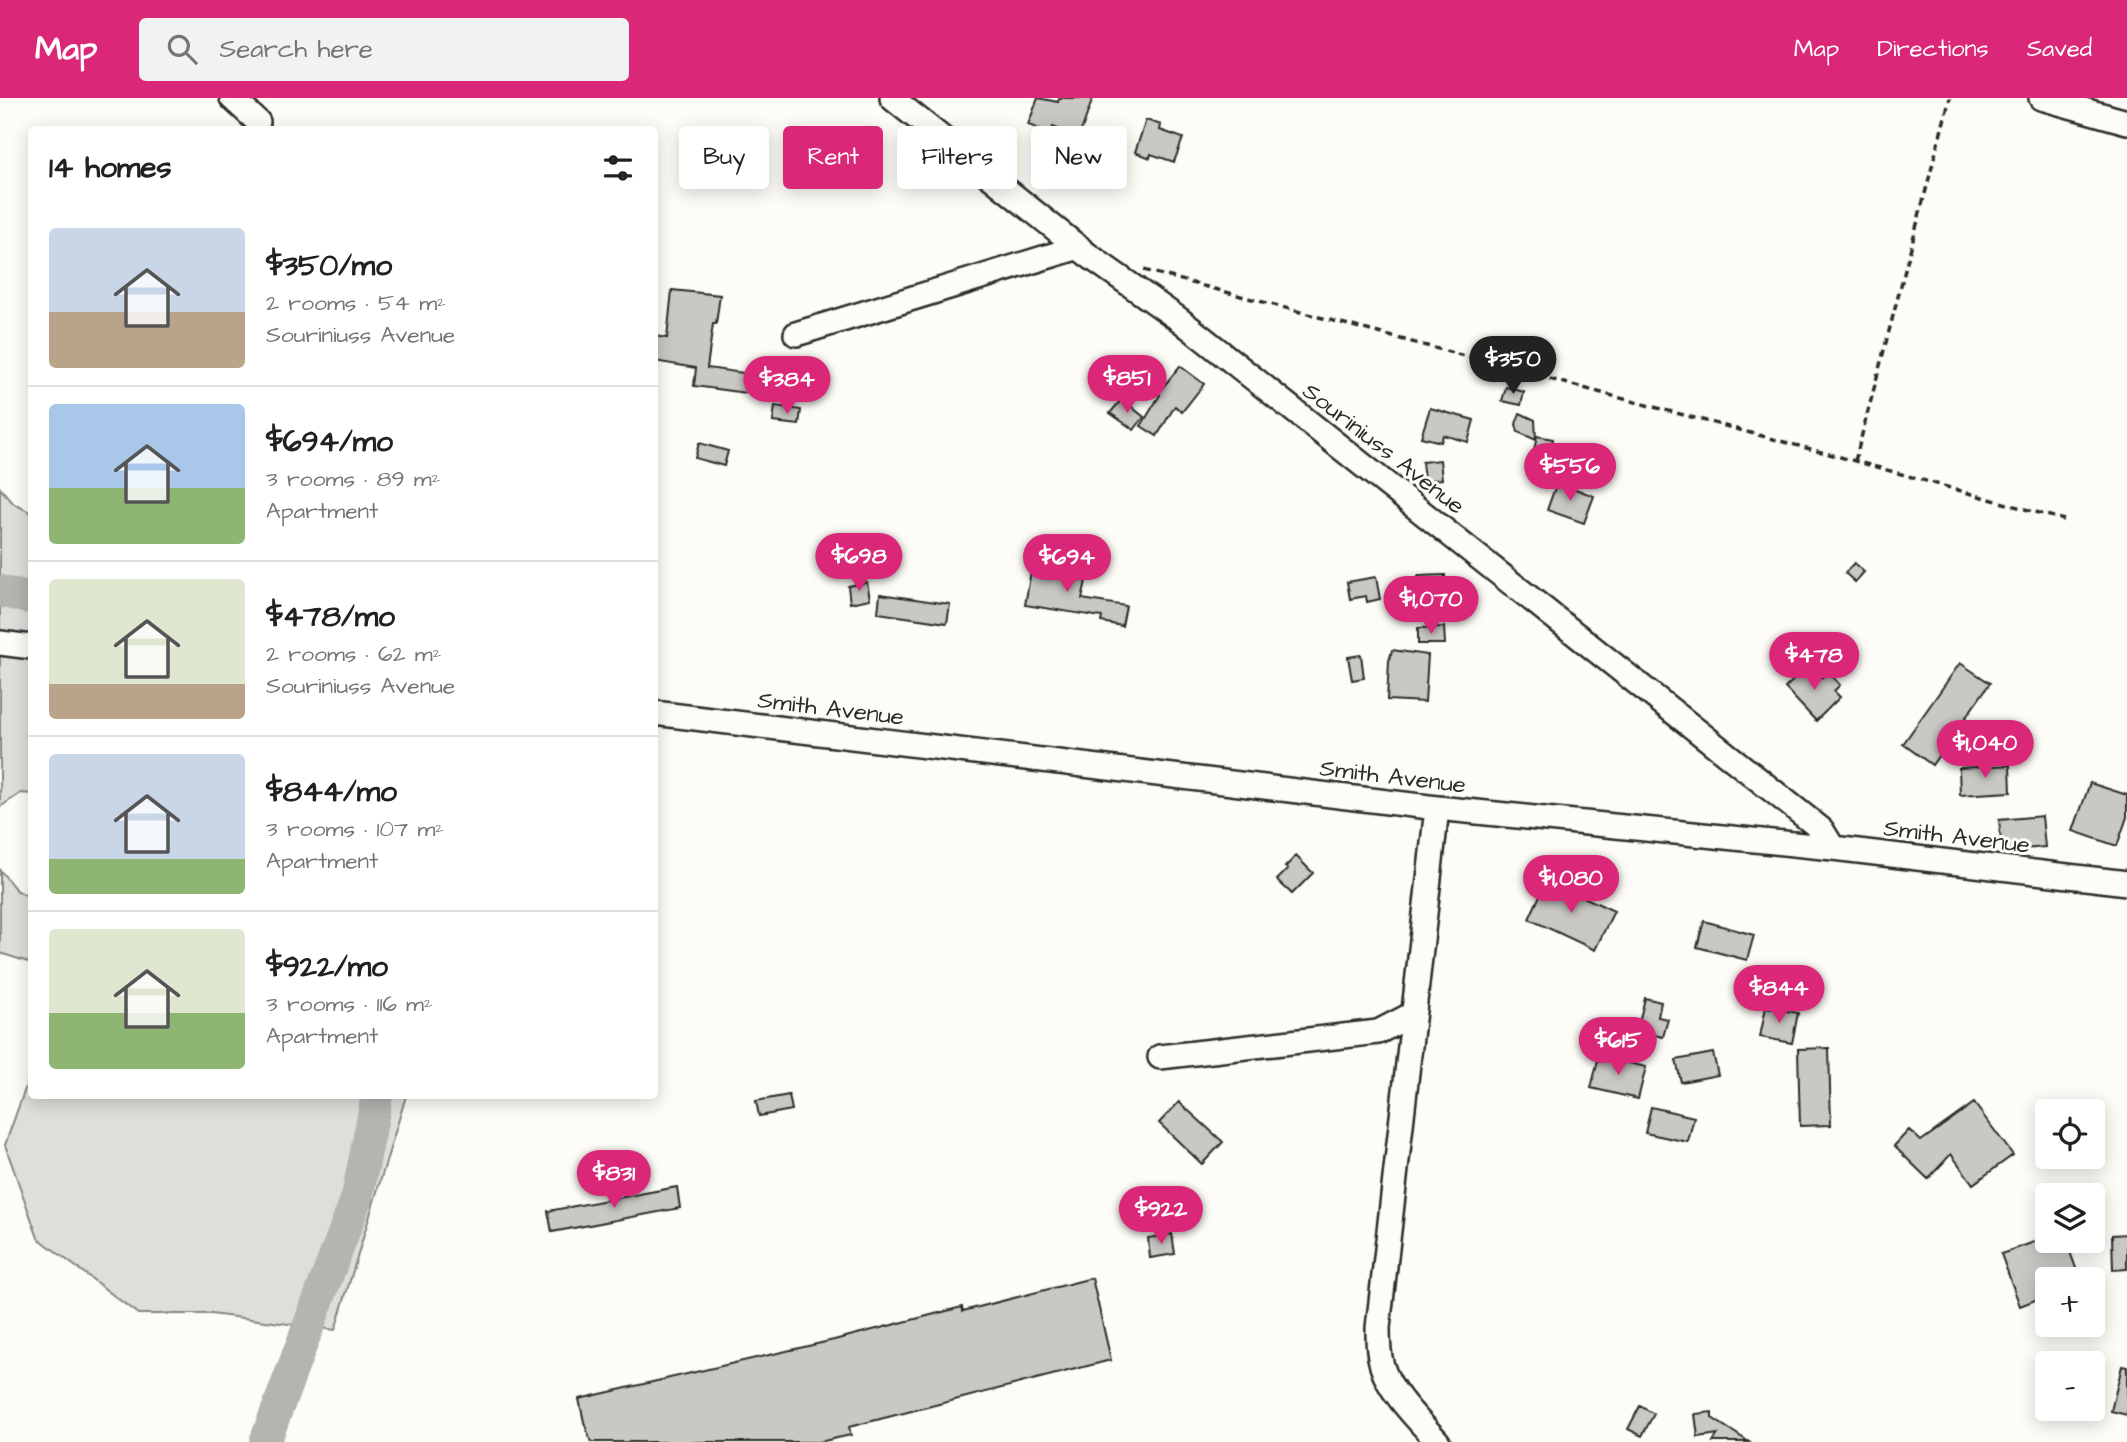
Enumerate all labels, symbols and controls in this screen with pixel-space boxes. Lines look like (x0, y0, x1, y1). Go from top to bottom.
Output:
search box (139, 18, 629, 81)
text: Map (35, 26, 97, 72)
icon: search (163, 30, 201, 68)
text: Search here (219, 31, 373, 67)
text: Map (1794, 32, 1839, 66)
text: Directions (1877, 32, 1989, 66)
text: Saved (2027, 32, 2092, 66)
chip: Buy (679, 126, 769, 189)
chip: Rent (783, 126, 883, 189)
chip: Filters (897, 126, 1017, 189)
chip: New (1031, 126, 1127, 189)
text: 14 homes (49, 147, 172, 189)
icon: filters (599, 149, 637, 187)
text: $350/mo (266, 245, 392, 287)
icon: home (105, 256, 189, 340)
text: 2 rooms · 54 m² (266, 287, 446, 319)
text: Souriniuss Avenue (266, 319, 455, 351)
pin: $350 (1472, 336, 1554, 396)
text: $350 (1485, 343, 1541, 375)
pin: $384 (746, 356, 828, 416)
pin: $851 (1086, 356, 1168, 415)
text: $851 (1104, 362, 1150, 394)
text: $384 (759, 363, 815, 395)
street label: Souriniuss Avenue (1295, 375, 1472, 523)
text: $694/mo (266, 421, 393, 463)
icon: home (105, 432, 189, 516)
pin: $556 (1529, 444, 1611, 503)
text: $556 (1540, 450, 1600, 482)
text: 3 rooms · 89 m² (266, 463, 440, 495)
text: Apartment (266, 495, 378, 527)
pin: $698 (818, 533, 900, 593)
pin: $694 (1026, 534, 1108, 594)
text: $698 (831, 540, 887, 572)
text: $694 (1039, 541, 1095, 573)
pin: $1,070 (1374, 576, 1488, 636)
text: $1,070 (1399, 583, 1463, 615)
text: $478/mo (266, 596, 395, 638)
icon: home (105, 607, 189, 691)
pin: $478 (1773, 632, 1855, 692)
text: 2 rooms · 62 m² (266, 638, 441, 670)
text: $478 (1785, 639, 1843, 671)
text: Souriniuss Avenue (266, 670, 455, 702)
street label: Smith Avenue (756, 683, 906, 735)
pin: $1,040 (1928, 720, 2042, 780)
text: $1,040 (1953, 727, 2017, 759)
street label: Smith Avenue (1318, 751, 1468, 803)
text: $844/mo (266, 771, 397, 813)
icon: home (105, 782, 189, 866)
street label: Smith Avenue (1882, 811, 2032, 863)
text: 3 rooms · 107 m² (266, 813, 444, 845)
text: Apartment (266, 845, 378, 877)
pin: $1,080 (1514, 856, 1628, 915)
text: $1,080 (1539, 862, 1603, 894)
text: $922/mo (266, 946, 388, 988)
icon: home (105, 957, 189, 1041)
pin: $844 (1738, 965, 1820, 1025)
text: $844 (1749, 972, 1809, 1004)
text: 3 rooms · 116 m² (266, 988, 433, 1020)
pin: $615 (1577, 1018, 1659, 1077)
text: Apartment (266, 1020, 378, 1052)
text: $615 (1595, 1024, 1641, 1056)
map controls (2035, 1099, 2105, 1421)
button: locate (2035, 1099, 2105, 1169)
pin: $831 (573, 1150, 655, 1210)
text: $831 (593, 1157, 635, 1189)
button: layers (2035, 1183, 2105, 1253)
pin: $922 (1120, 1186, 1202, 1246)
text: $922 (1135, 1193, 1187, 1225)
button: + (2035, 1267, 2105, 1337)
button: − (2035, 1351, 2105, 1421)

